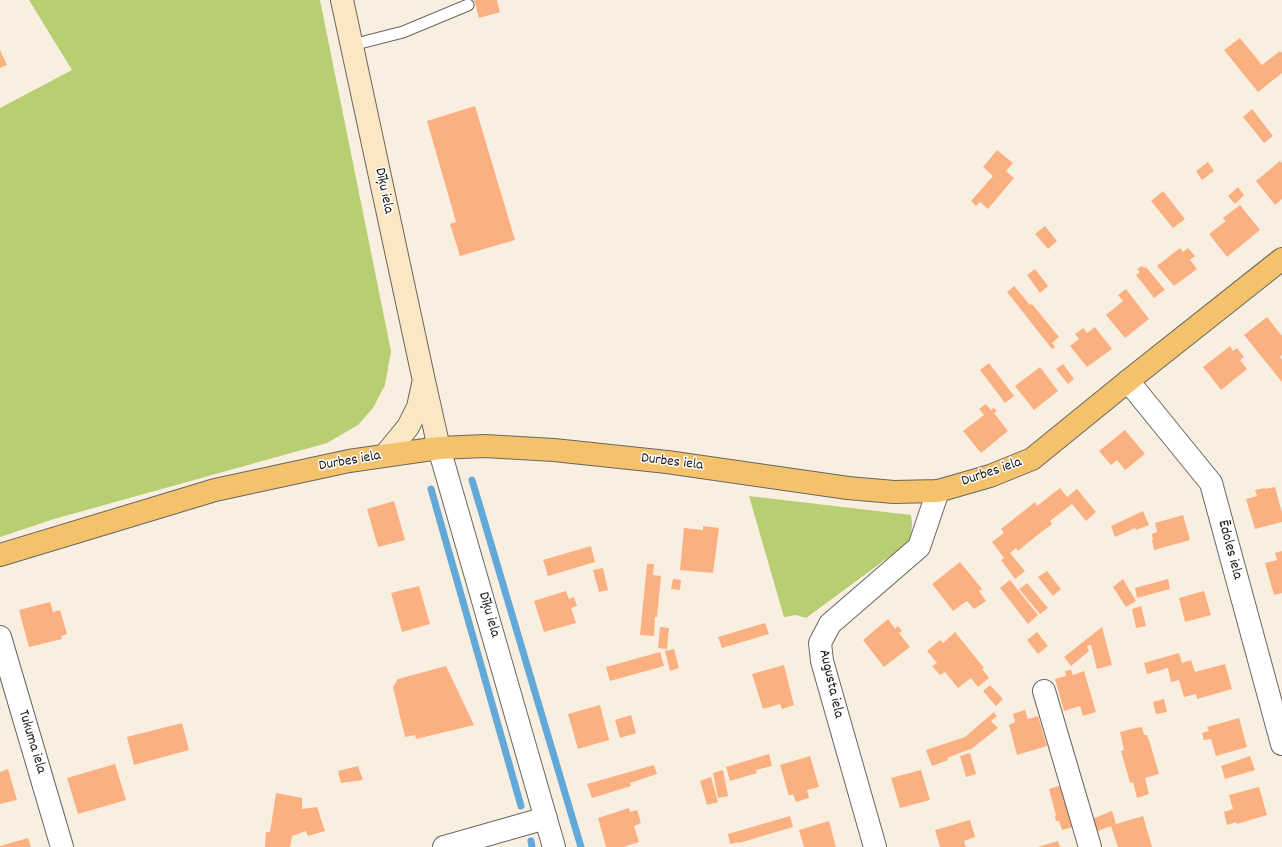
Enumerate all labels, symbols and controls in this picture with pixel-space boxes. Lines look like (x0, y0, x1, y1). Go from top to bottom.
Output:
street label: Dīķu iela (369, 166, 397, 216)
street label: Durbes iela (318, 448, 382, 476)
street label: Durbes iela (640, 450, 704, 476)
street label: Durbes iela (959, 454, 1025, 492)
street label: Ēdoles iela (1212, 519, 1246, 581)
street label: Dīķu iela (473, 590, 503, 640)
street label: Augusta iela (813, 648, 847, 720)
street label: Tukuma iela (13, 708, 49, 776)

